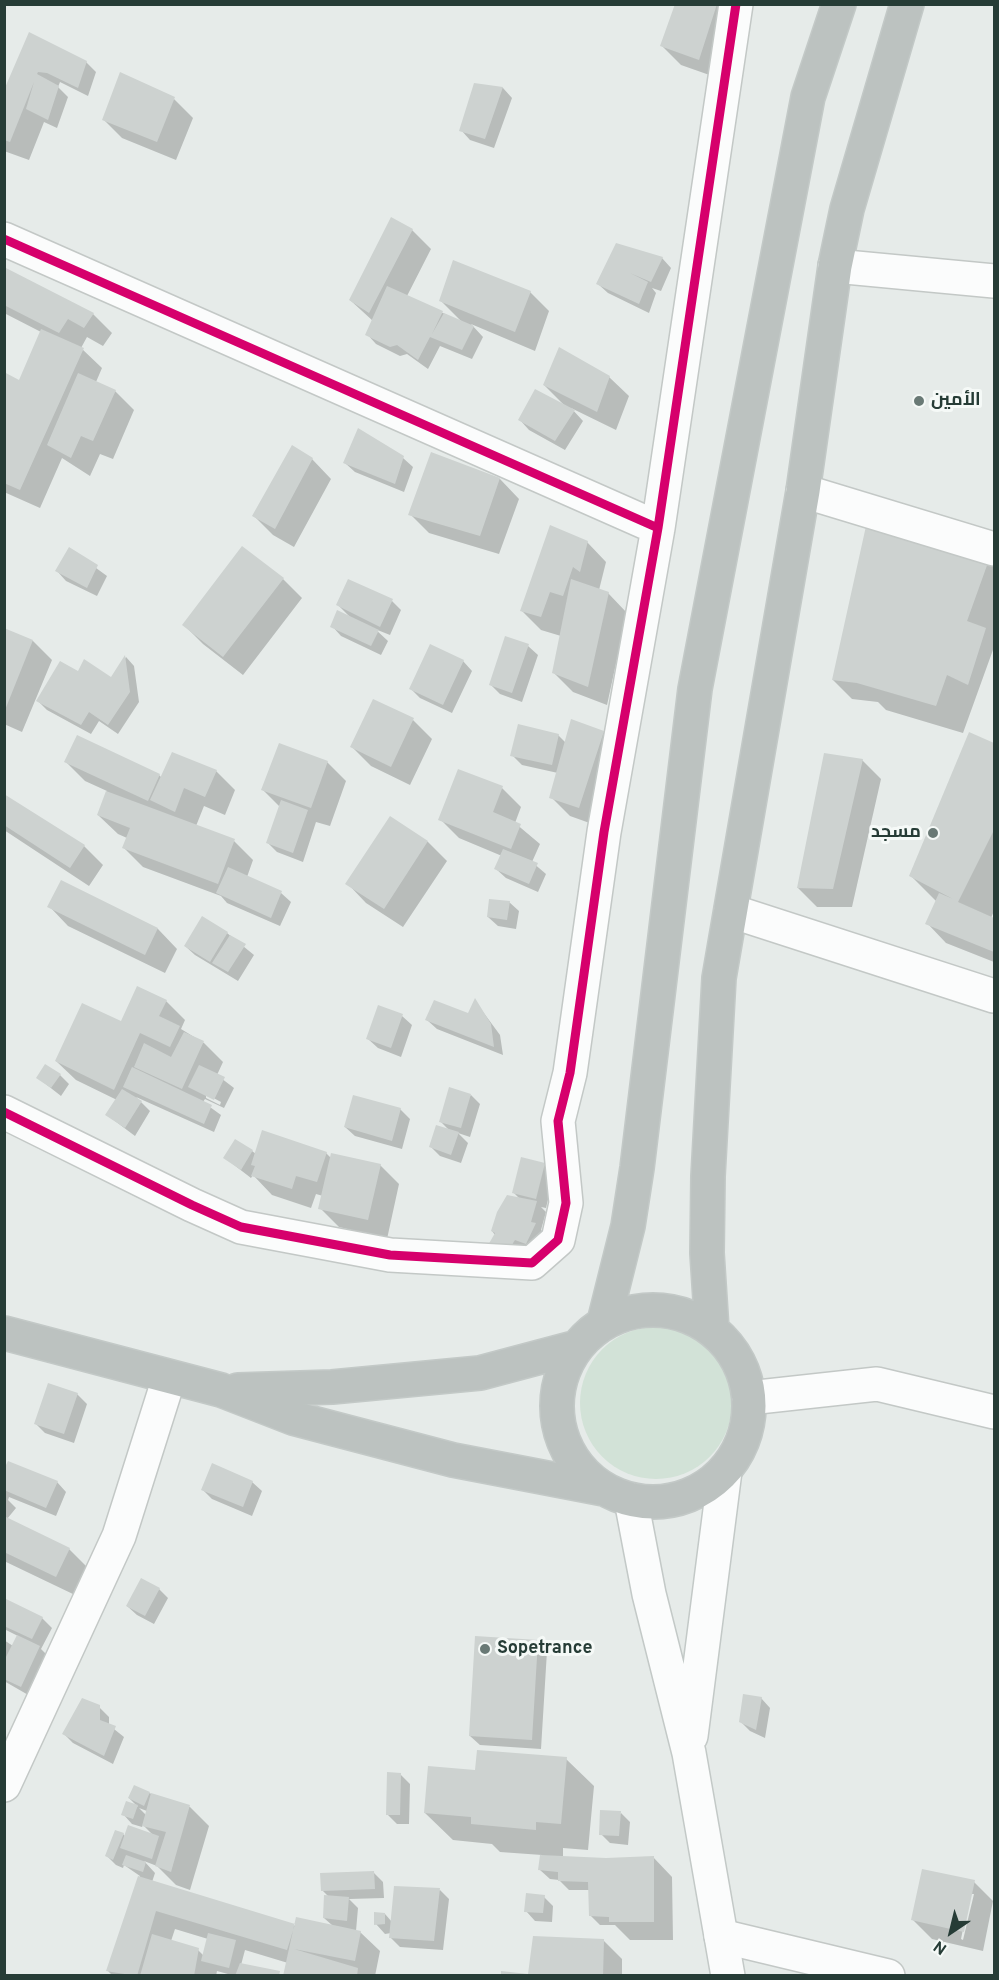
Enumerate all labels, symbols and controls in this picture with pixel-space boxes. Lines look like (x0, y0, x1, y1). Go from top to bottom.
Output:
place label: الأمين (931, 390, 981, 412)
marker: الأمين (912, 394, 926, 408)
place label: مسجد (871, 822, 921, 844)
marker: مسجد (926, 826, 940, 840)
place label: Sopetrance (497, 1638, 592, 1660)
marker: Sopetrance (478, 1642, 492, 1656)
north arrow (921, 1902, 981, 1962)
text: N (930, 1935, 951, 1958)

